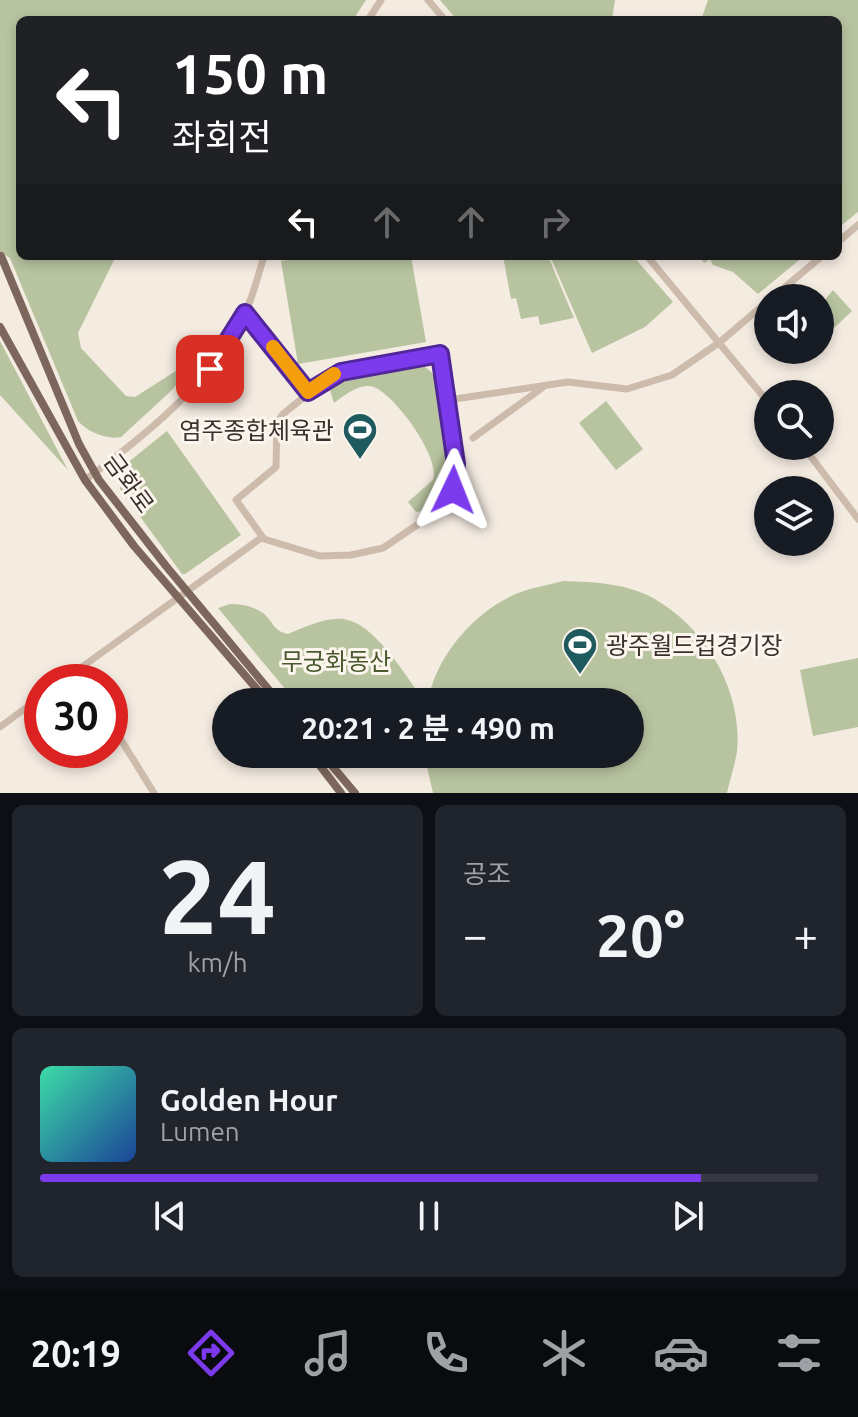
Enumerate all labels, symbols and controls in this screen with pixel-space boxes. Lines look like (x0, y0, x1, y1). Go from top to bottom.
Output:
text: 150 m (172, 42, 328, 105)
icon: left (40, 48, 144, 152)
text: 좌회전 (172, 116, 271, 157)
icon: left (281, 200, 325, 244)
icon: ahead (365, 200, 409, 244)
icon: ahead (449, 200, 493, 244)
icon: right (533, 200, 577, 244)
map controls (754, 284, 834, 556)
button: sound (754, 284, 834, 364)
pin (176, 335, 244, 403)
icon: arrive (188, 347, 232, 391)
button: search (754, 380, 834, 460)
sports icon: 염주종합체육관 (341, 411, 379, 461)
place label: 염주종합체육관 (179, 417, 334, 444)
street label: 금화로 (99, 448, 159, 518)
position arrow (411, 448, 495, 532)
button: layers (754, 476, 834, 556)
sports icon: 광주월드컵경기장 (561, 626, 599, 676)
place label: 광주월드컵경기장 (606, 632, 783, 659)
park label: 무궁화동산 (281, 648, 391, 675)
speed limit sign: 30 (24, 664, 128, 768)
text: 20:21 · 2 분 · 490 m (301, 711, 555, 745)
text: 24 (159, 837, 276, 954)
text: 공조 (463, 859, 511, 888)
text: 20° (596, 901, 685, 968)
text: − (463, 910, 488, 959)
text: + (793, 910, 818, 959)
text: km/h (187, 948, 248, 977)
text: Golden Hour (160, 1083, 338, 1117)
text: Lumen (160, 1117, 240, 1146)
icon: previous (148, 1194, 192, 1238)
icon: pause (407, 1194, 451, 1238)
icon: next (666, 1194, 710, 1238)
icon: directions (183, 1325, 239, 1381)
icon: music (300, 1325, 356, 1381)
icon: phone (418, 1325, 474, 1381)
icon: climate (536, 1325, 592, 1381)
icon: car (653, 1325, 709, 1381)
icon: filters (771, 1325, 827, 1381)
text: 20:19 (31, 1333, 121, 1374)

